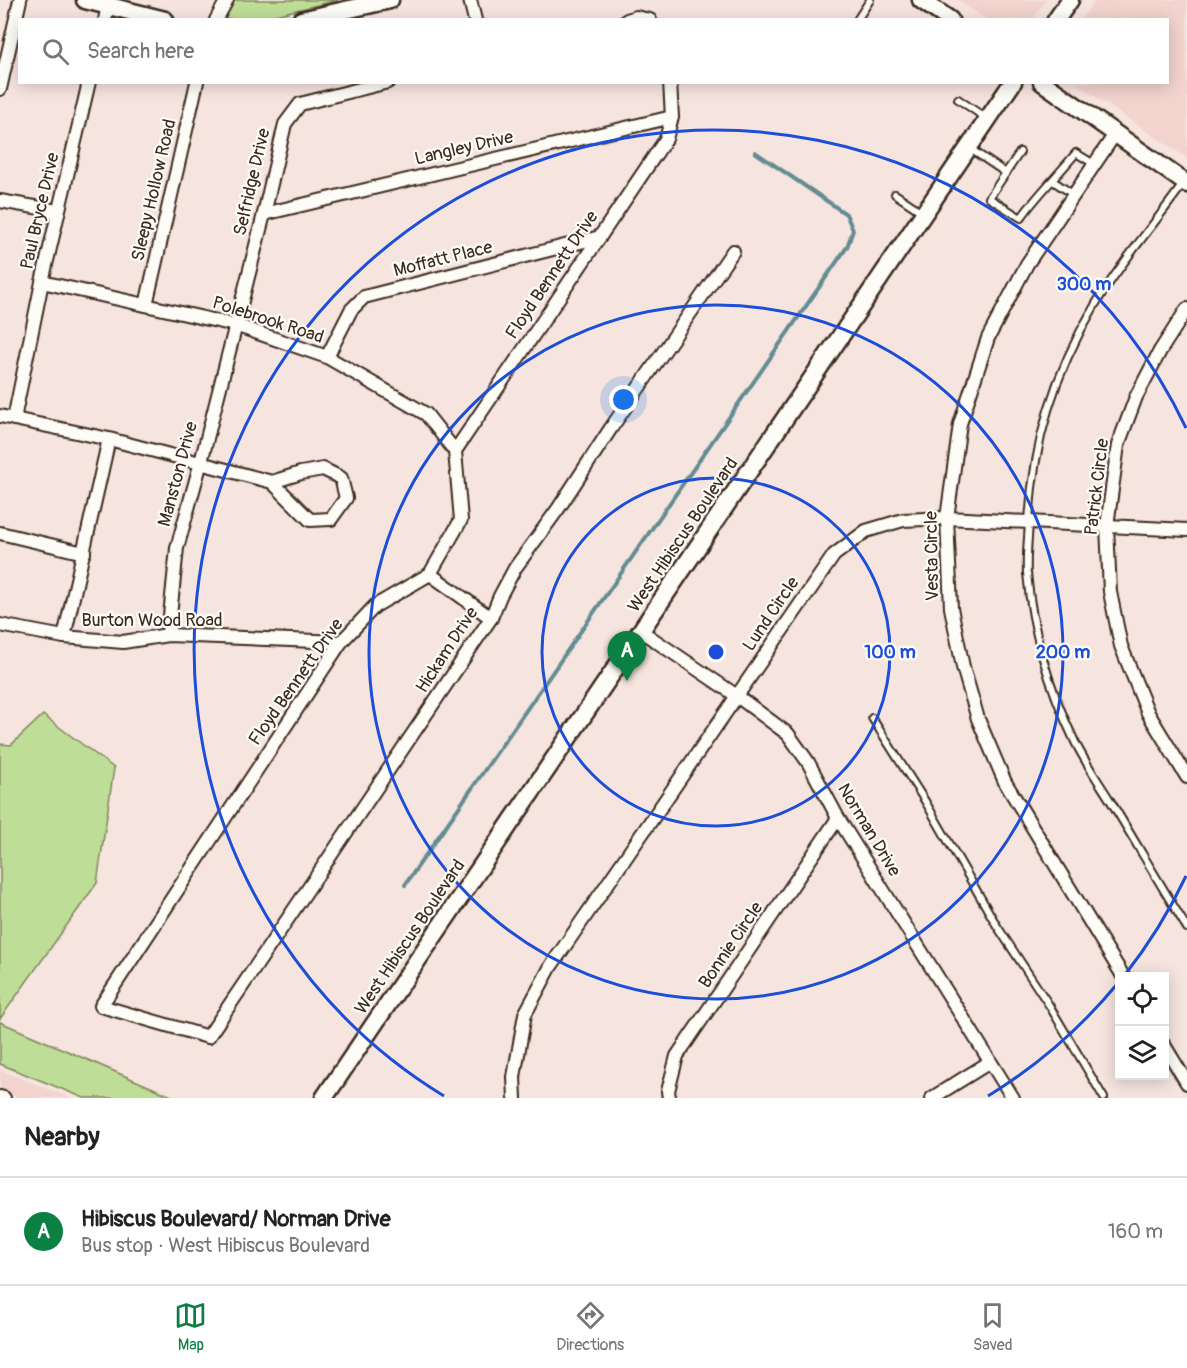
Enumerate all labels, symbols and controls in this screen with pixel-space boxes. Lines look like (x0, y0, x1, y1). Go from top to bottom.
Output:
search box (18, 18, 1169, 84)
icon: search (39, 35, 72, 68)
text: Search here (87, 37, 194, 65)
street label: Sleepy Hollow Road (126, 117, 182, 263)
street label: Langley Drive (412, 125, 516, 170)
street label: Selfridge Drive (228, 126, 276, 238)
street label: Paul Bryce Drive (15, 150, 65, 272)
street label: Floyd Bennett Drive (501, 206, 604, 344)
street label: Moffatt Place (391, 236, 495, 282)
text: 300 m (1057, 273, 1111, 296)
street label: Polebrook Road (209, 291, 327, 349)
your location (609, 385, 638, 414)
street label: Manston Drive (153, 419, 203, 529)
street label: Patrick Circle (1080, 437, 1114, 537)
street label: West Hibiscus Boulevard (623, 453, 743, 617)
street label: Vesta Circle (920, 511, 944, 601)
street label: Lund Circle (738, 572, 804, 656)
street label: Hickam Drive (411, 603, 483, 697)
street label: Burton Wood Road (81, 609, 223, 632)
street label: Floyd Bennett Drive (244, 614, 349, 750)
pin: A (608, 632, 646, 681)
text: 100 m (864, 641, 916, 664)
text: 200 m (1036, 641, 1090, 664)
centre of rings (706, 642, 726, 662)
street label: Norman Drive (832, 779, 906, 881)
street label: West Hibiscus Boulevard (350, 855, 470, 1019)
street label: Bonnie Circle (694, 897, 768, 993)
map controls (1115, 972, 1169, 1080)
button: locate (1115, 972, 1169, 1026)
button: layers (1115, 1026, 1169, 1080)
text: Nearby (24, 1121, 100, 1153)
text: Hibiscus Boulevard/ Norman Drive (81, 1205, 391, 1233)
text: A (37, 1219, 50, 1244)
text: 160 m (1108, 1219, 1163, 1244)
text: Bus stop · West Hibiscus Boulevard (81, 1233, 370, 1258)
tab: Map (174, 1299, 207, 1355)
tab: Directions (556, 1299, 624, 1355)
tab: Saved (973, 1299, 1013, 1355)

